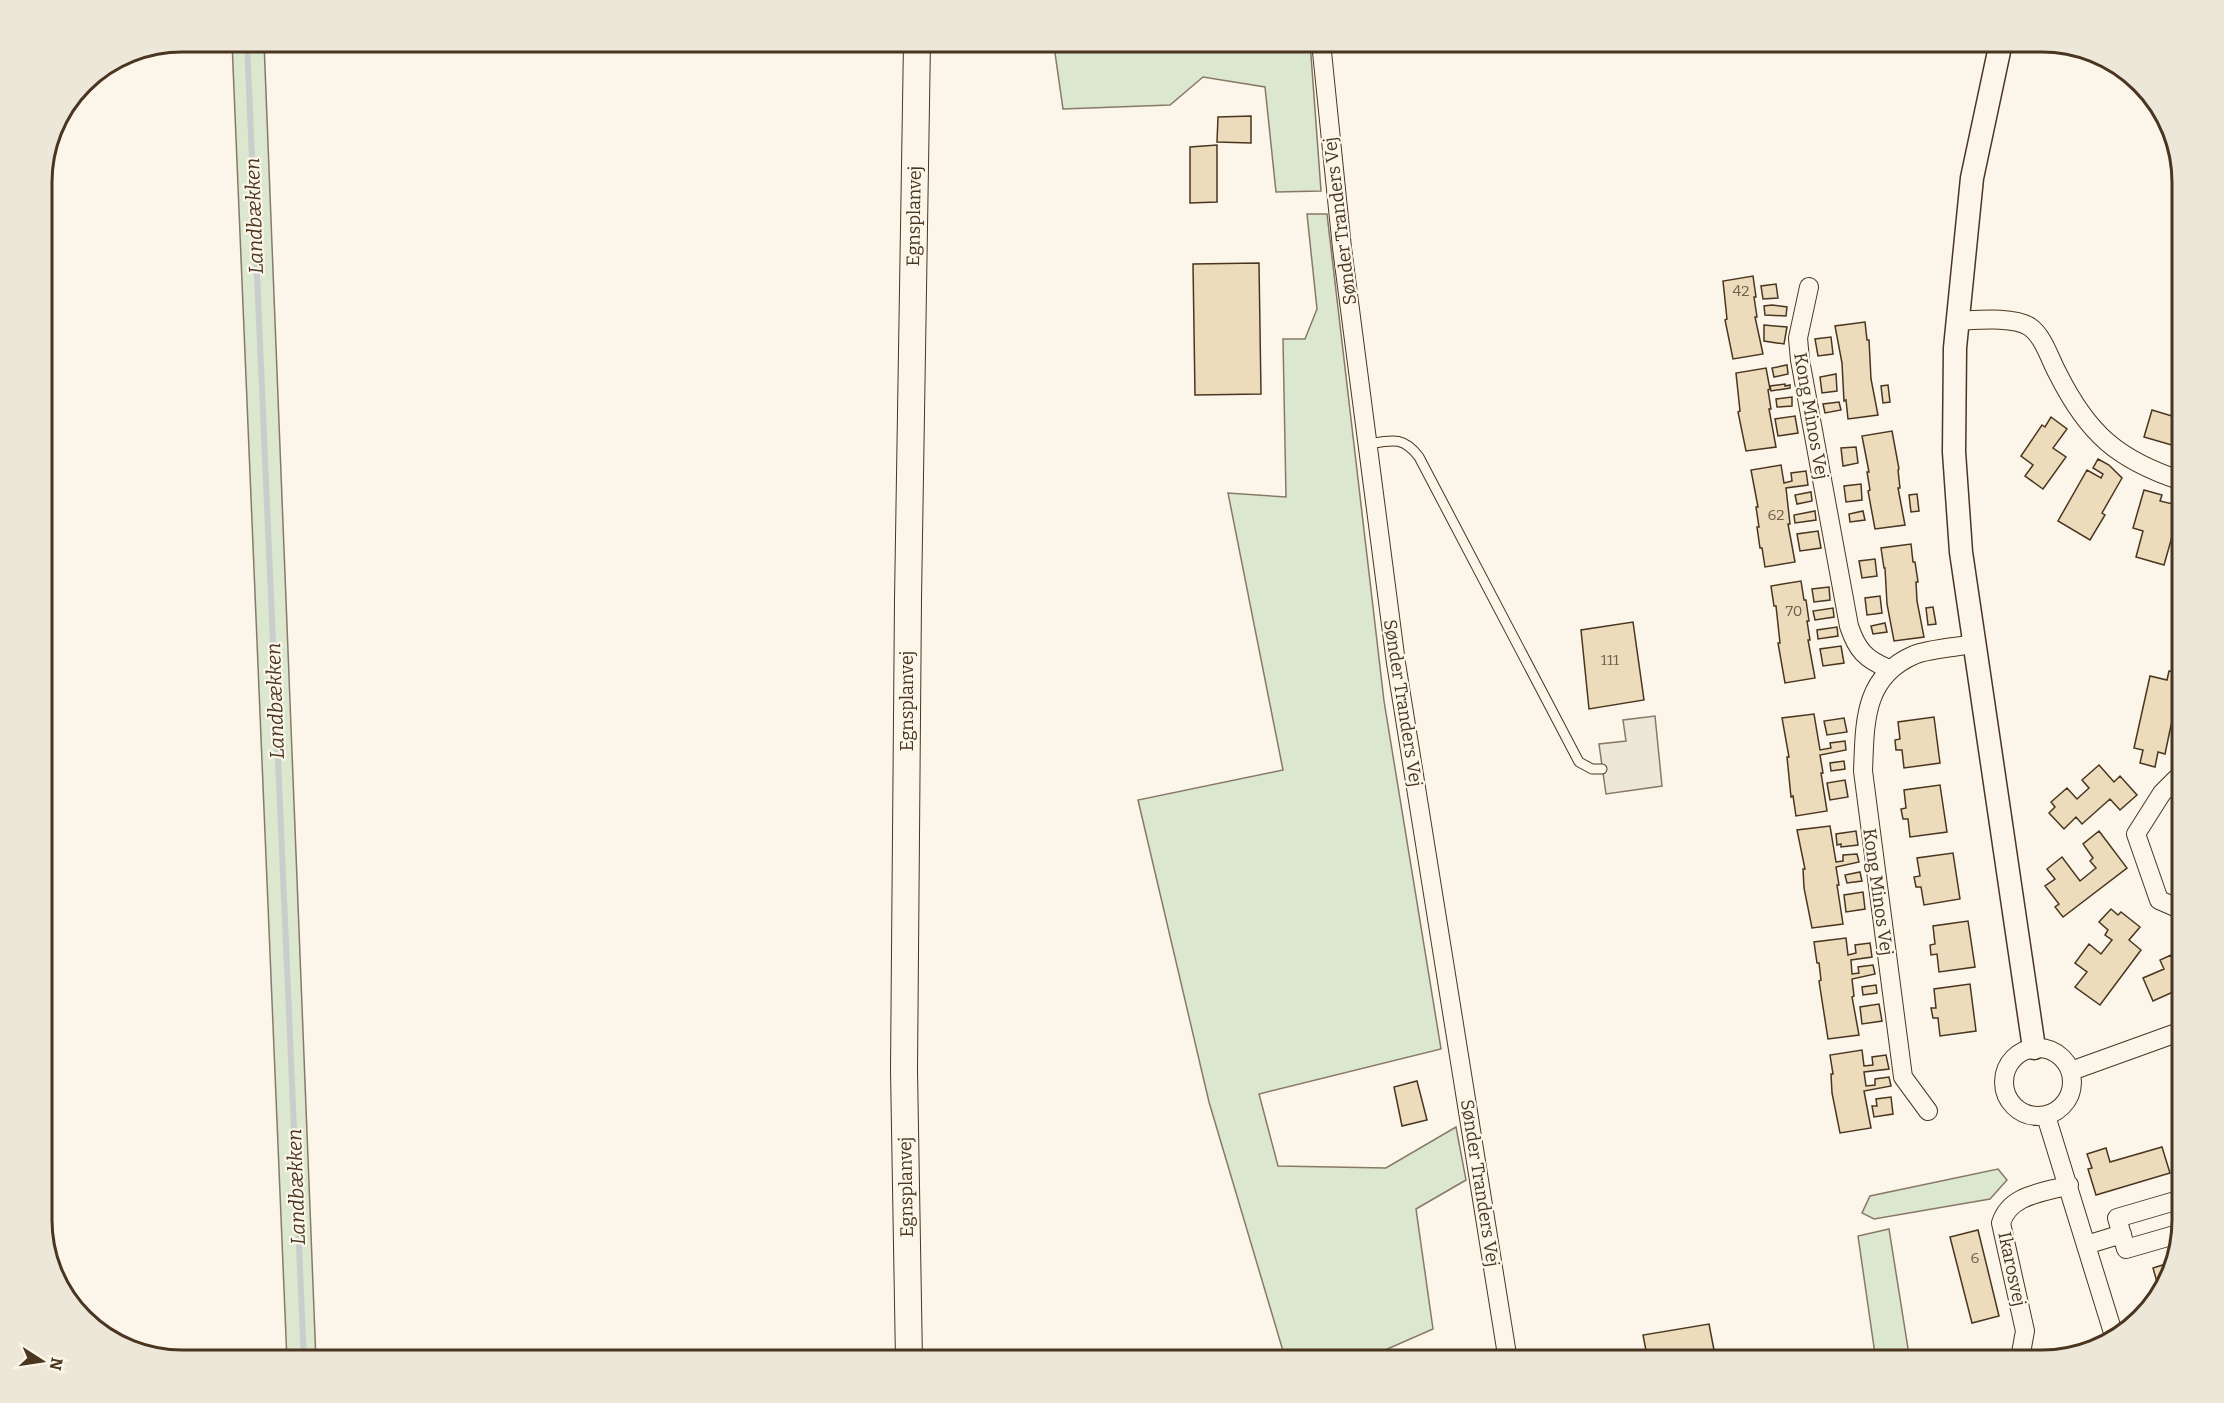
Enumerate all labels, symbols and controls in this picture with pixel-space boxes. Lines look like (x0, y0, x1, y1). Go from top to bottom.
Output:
street label: Sønder Tranders Vej (1319, 136, 1361, 306)
water label: Landbækken (240, 157, 268, 275)
street label: Egnsplanvej (902, 165, 926, 267)
house number: 42 (1733, 282, 1749, 300)
street label: Kong Minos Vej (1789, 351, 1833, 481)
house number: 62 (1768, 506, 1784, 524)
house number: 70 (1786, 602, 1802, 620)
street label: Sønder Tranders Vej (1379, 618, 1427, 788)
water label: Landbækken (261, 642, 289, 760)
street label: Egnsplanvej (896, 651, 918, 751)
house number: 111 (1601, 651, 1619, 669)
street label: Kong Minos Vej (1858, 827, 1898, 957)
street label: Sønder Tranders Vej (1456, 1098, 1504, 1268)
water label: Landbækken (282, 1128, 310, 1246)
street label: Egnsplanvej (894, 1136, 918, 1238)
street label: Ikarosvej (1993, 1230, 2031, 1308)
house number: 6 (1971, 1249, 1980, 1267)
north arrow (12, 1331, 72, 1391)
text: N (46, 1356, 67, 1372)

